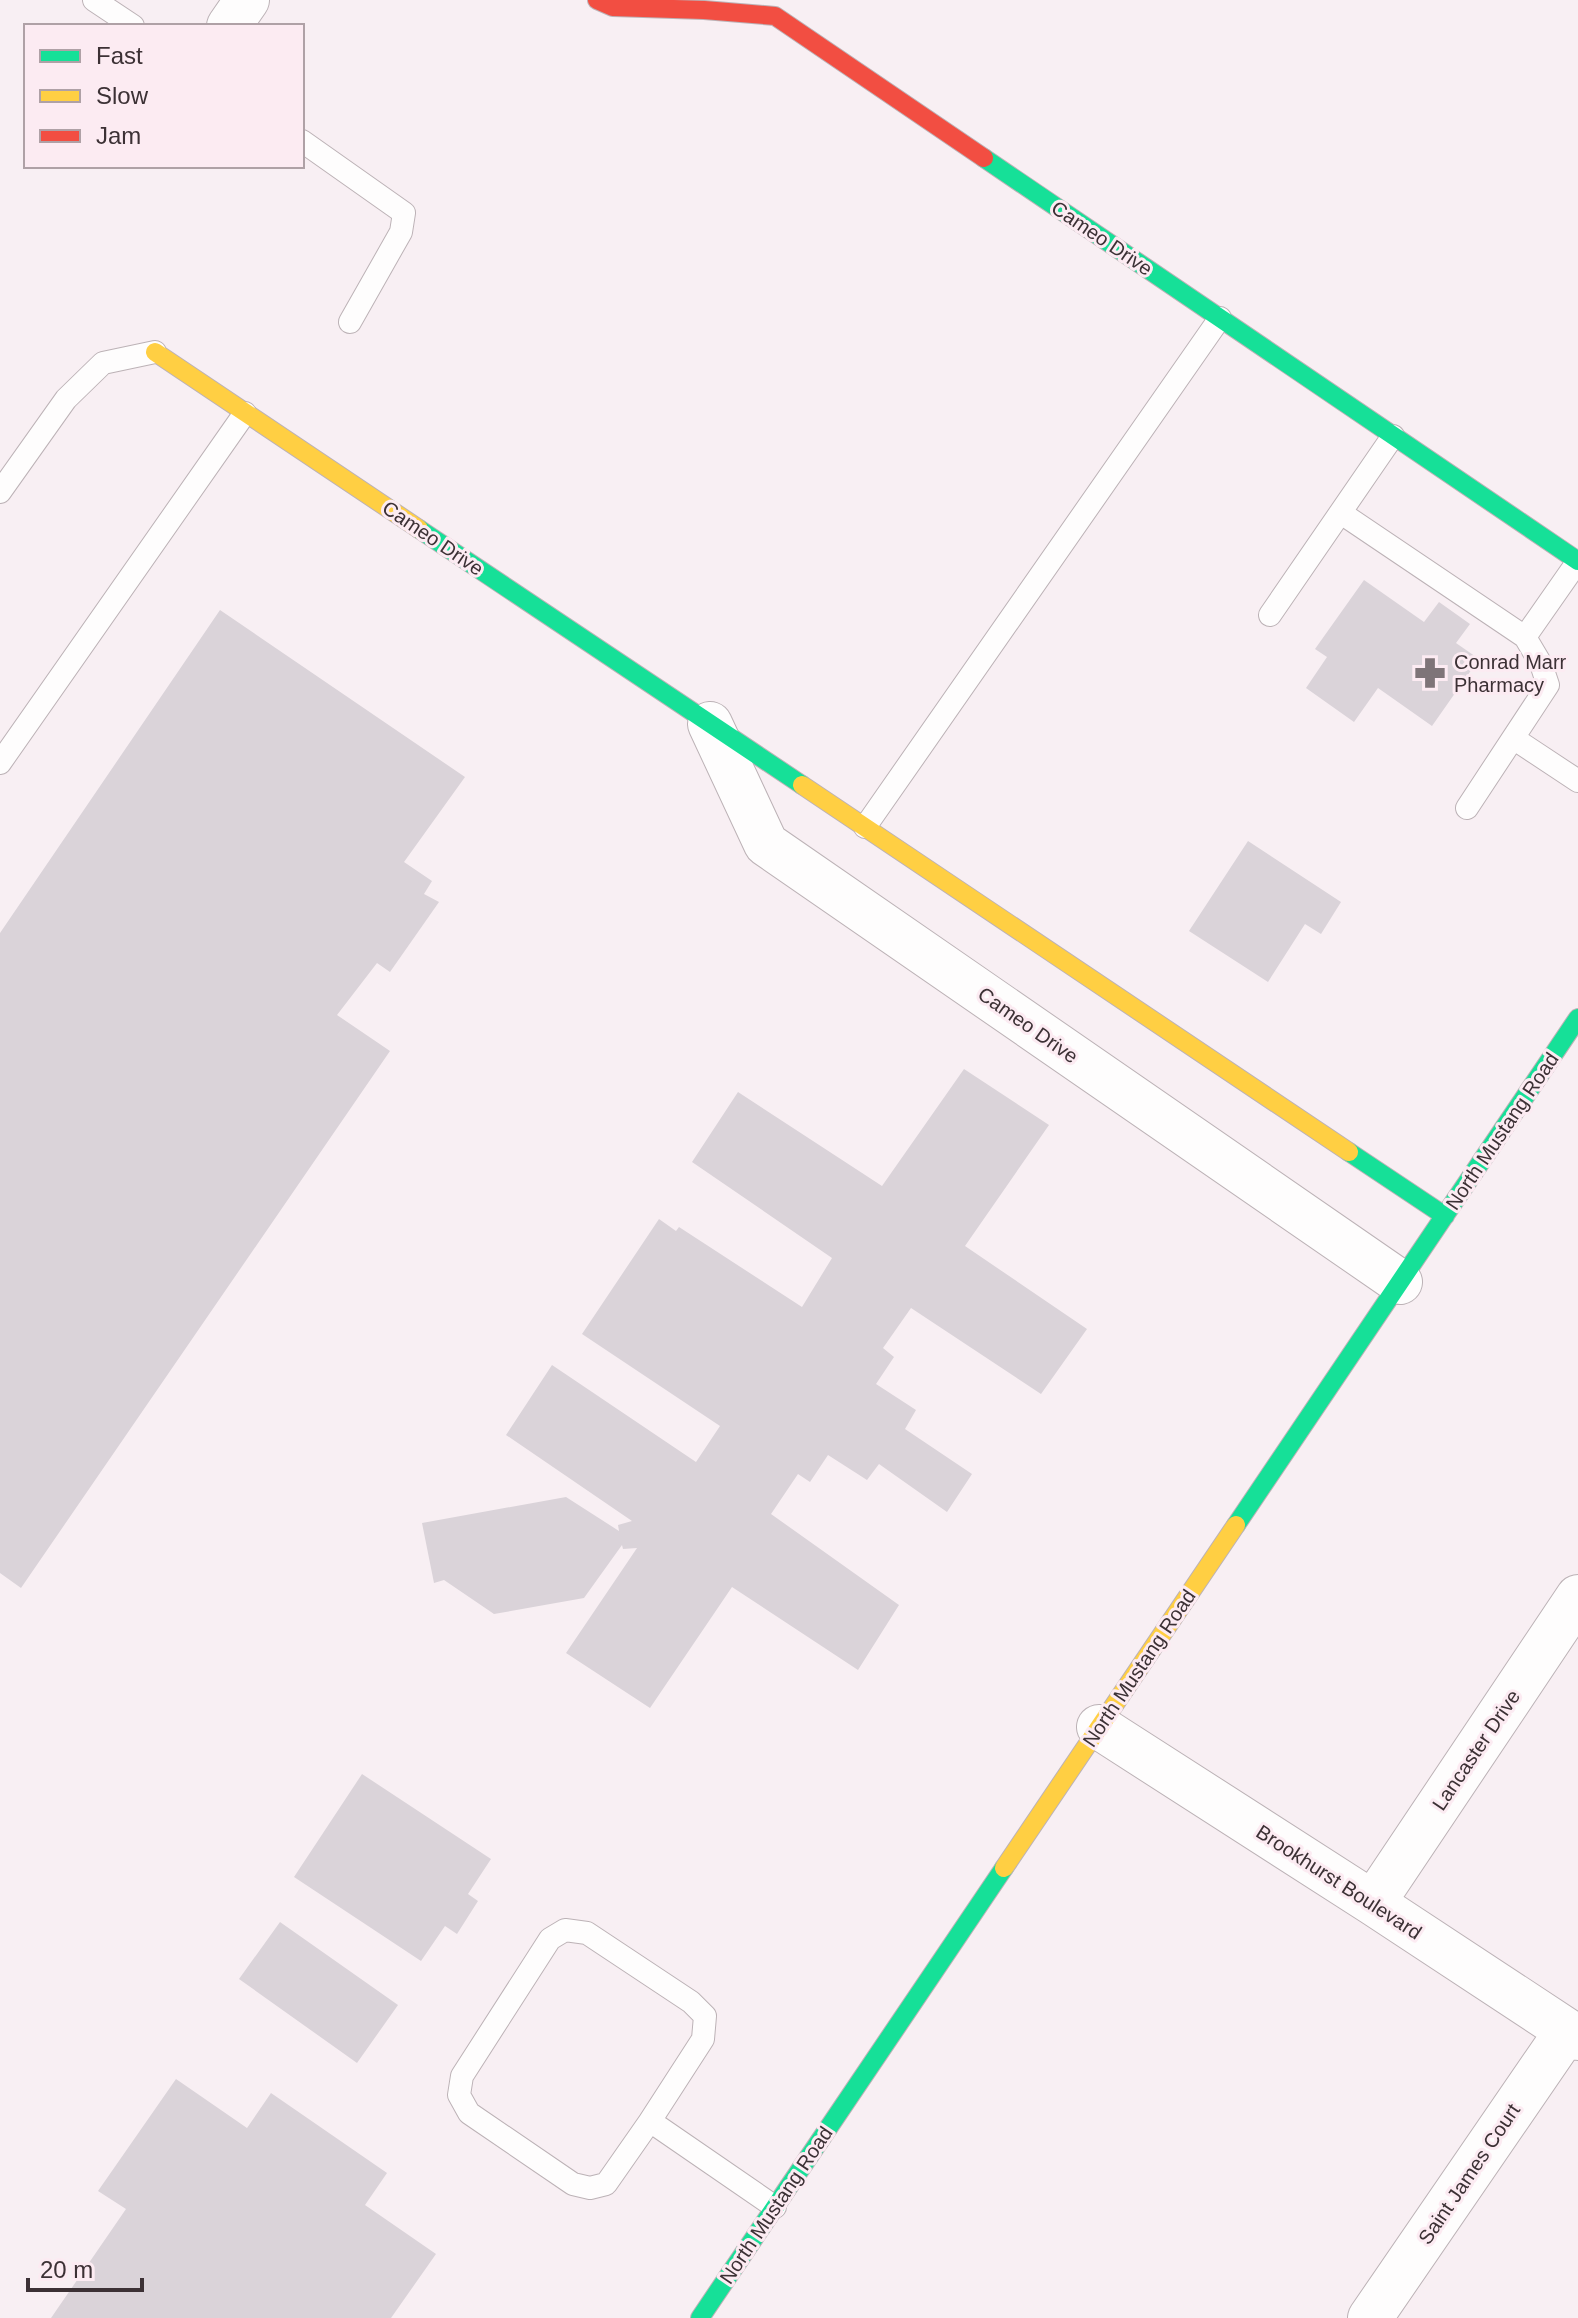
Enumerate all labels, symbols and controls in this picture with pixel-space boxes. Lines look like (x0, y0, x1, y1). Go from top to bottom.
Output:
legend (24, 24, 304, 168)
text: Fast (96, 42, 143, 69)
text: Slow (96, 82, 149, 109)
text: Jam (96, 122, 141, 149)
street label: Cameo Drive (1047, 196, 1157, 280)
street label: Cameo Drive (378, 496, 488, 580)
place label: Conrad Marr Pharmacy (1454, 651, 1567, 696)
pharmacy icon: Conrad Marr Pharmacy (1413, 656, 1447, 690)
street label: Cameo Drive (974, 983, 1082, 1067)
street label: North Mustang Road (1441, 1048, 1563, 1214)
street label: North Mustang Road (1078, 1585, 1200, 1751)
street label: Lancaster Drive (1428, 1686, 1524, 1814)
street label: Brookhurst Boulevard (1252, 1820, 1426, 1944)
street label: Saint James Court (1414, 2099, 1524, 2248)
street label: North Mustang Road (715, 2122, 837, 2288)
scale bar (28, 2242, 142, 2292)
text: 20 m (40, 2256, 93, 2283)

